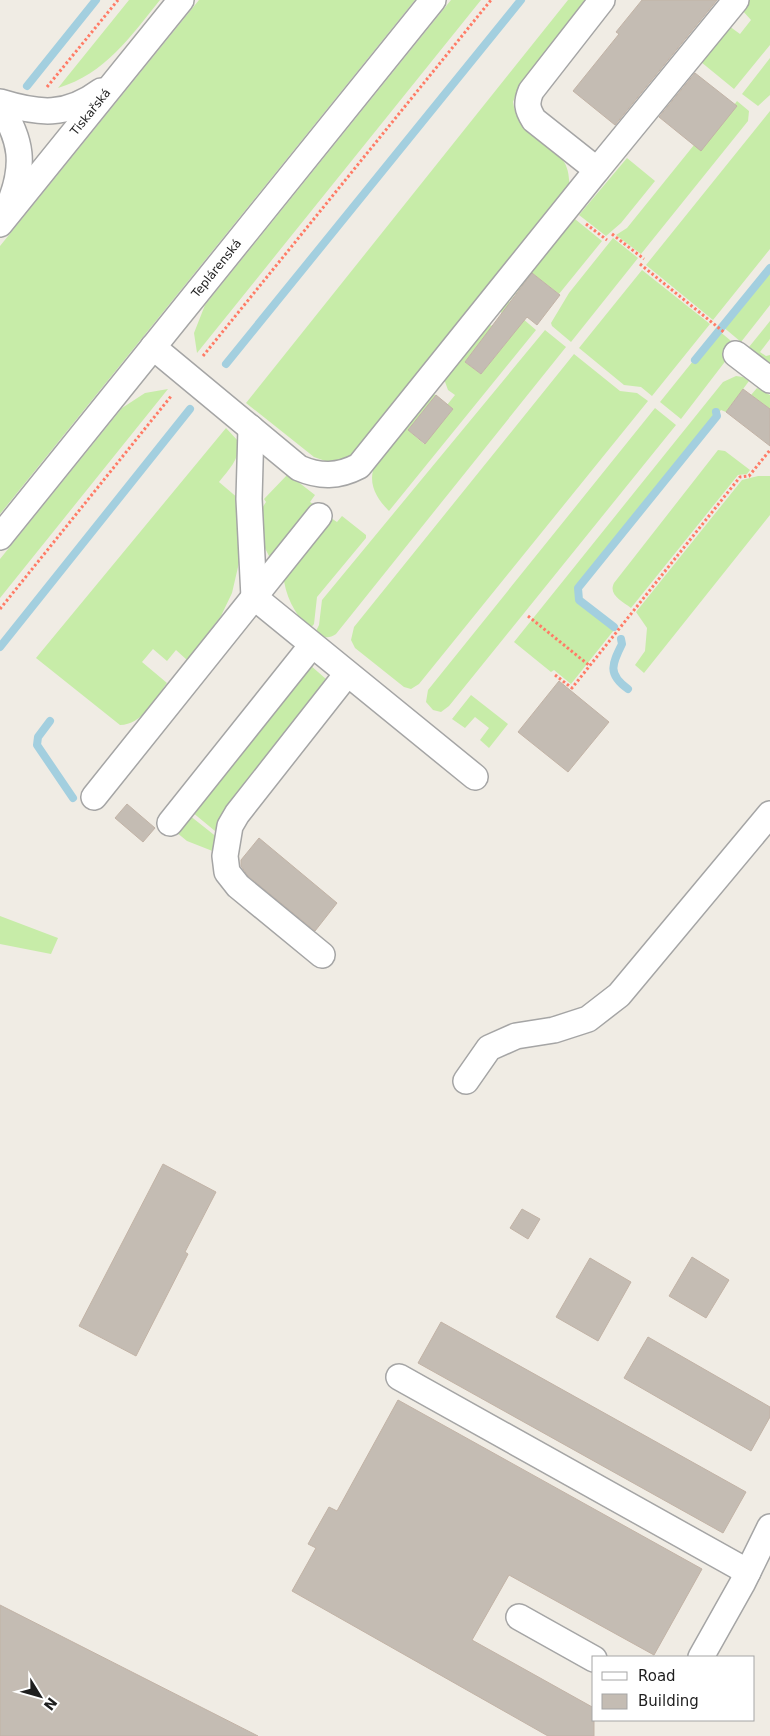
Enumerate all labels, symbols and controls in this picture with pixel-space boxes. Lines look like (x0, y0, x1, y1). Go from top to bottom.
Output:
street label: Tiskařská (67, 86, 114, 139)
street label: Teplárenská (188, 236, 244, 301)
legend (592, 1656, 755, 1721)
text: Road (638, 1667, 676, 1685)
north arrow (15, 1671, 65, 1721)
text: Building (638, 1692, 699, 1710)
text: N (40, 1694, 60, 1713)

